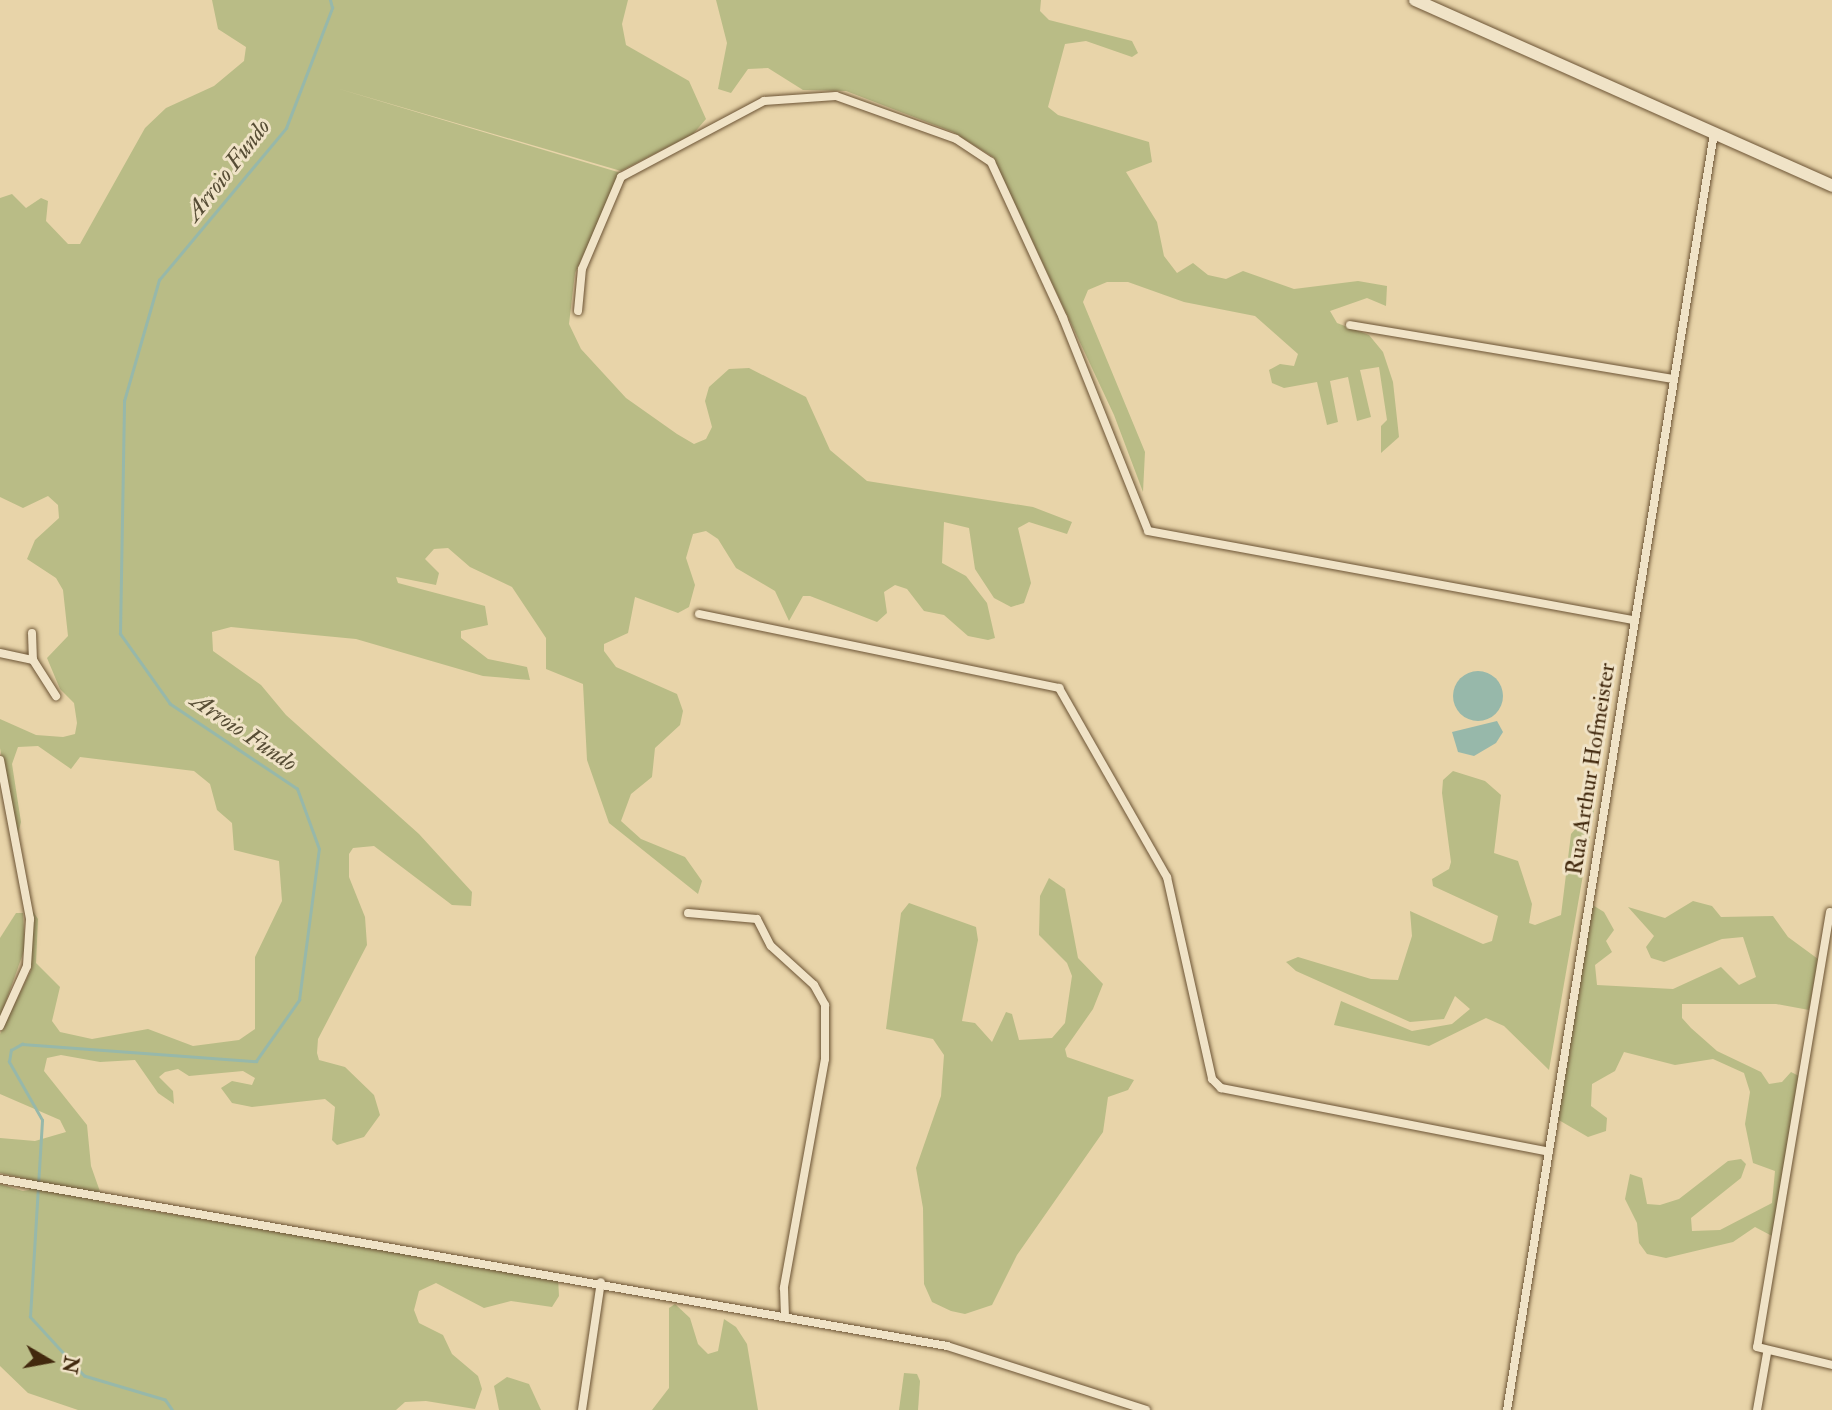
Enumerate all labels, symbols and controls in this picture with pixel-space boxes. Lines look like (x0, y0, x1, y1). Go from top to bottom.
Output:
water label: Arroio Fundo (179, 113, 277, 227)
street label: Rua Arthur Hofmeister (1561, 661, 1621, 877)
water label: Arroio Fundo (186, 686, 302, 778)
north arrow (14, 1326, 84, 1396)
text: N (56, 1354, 83, 1375)

